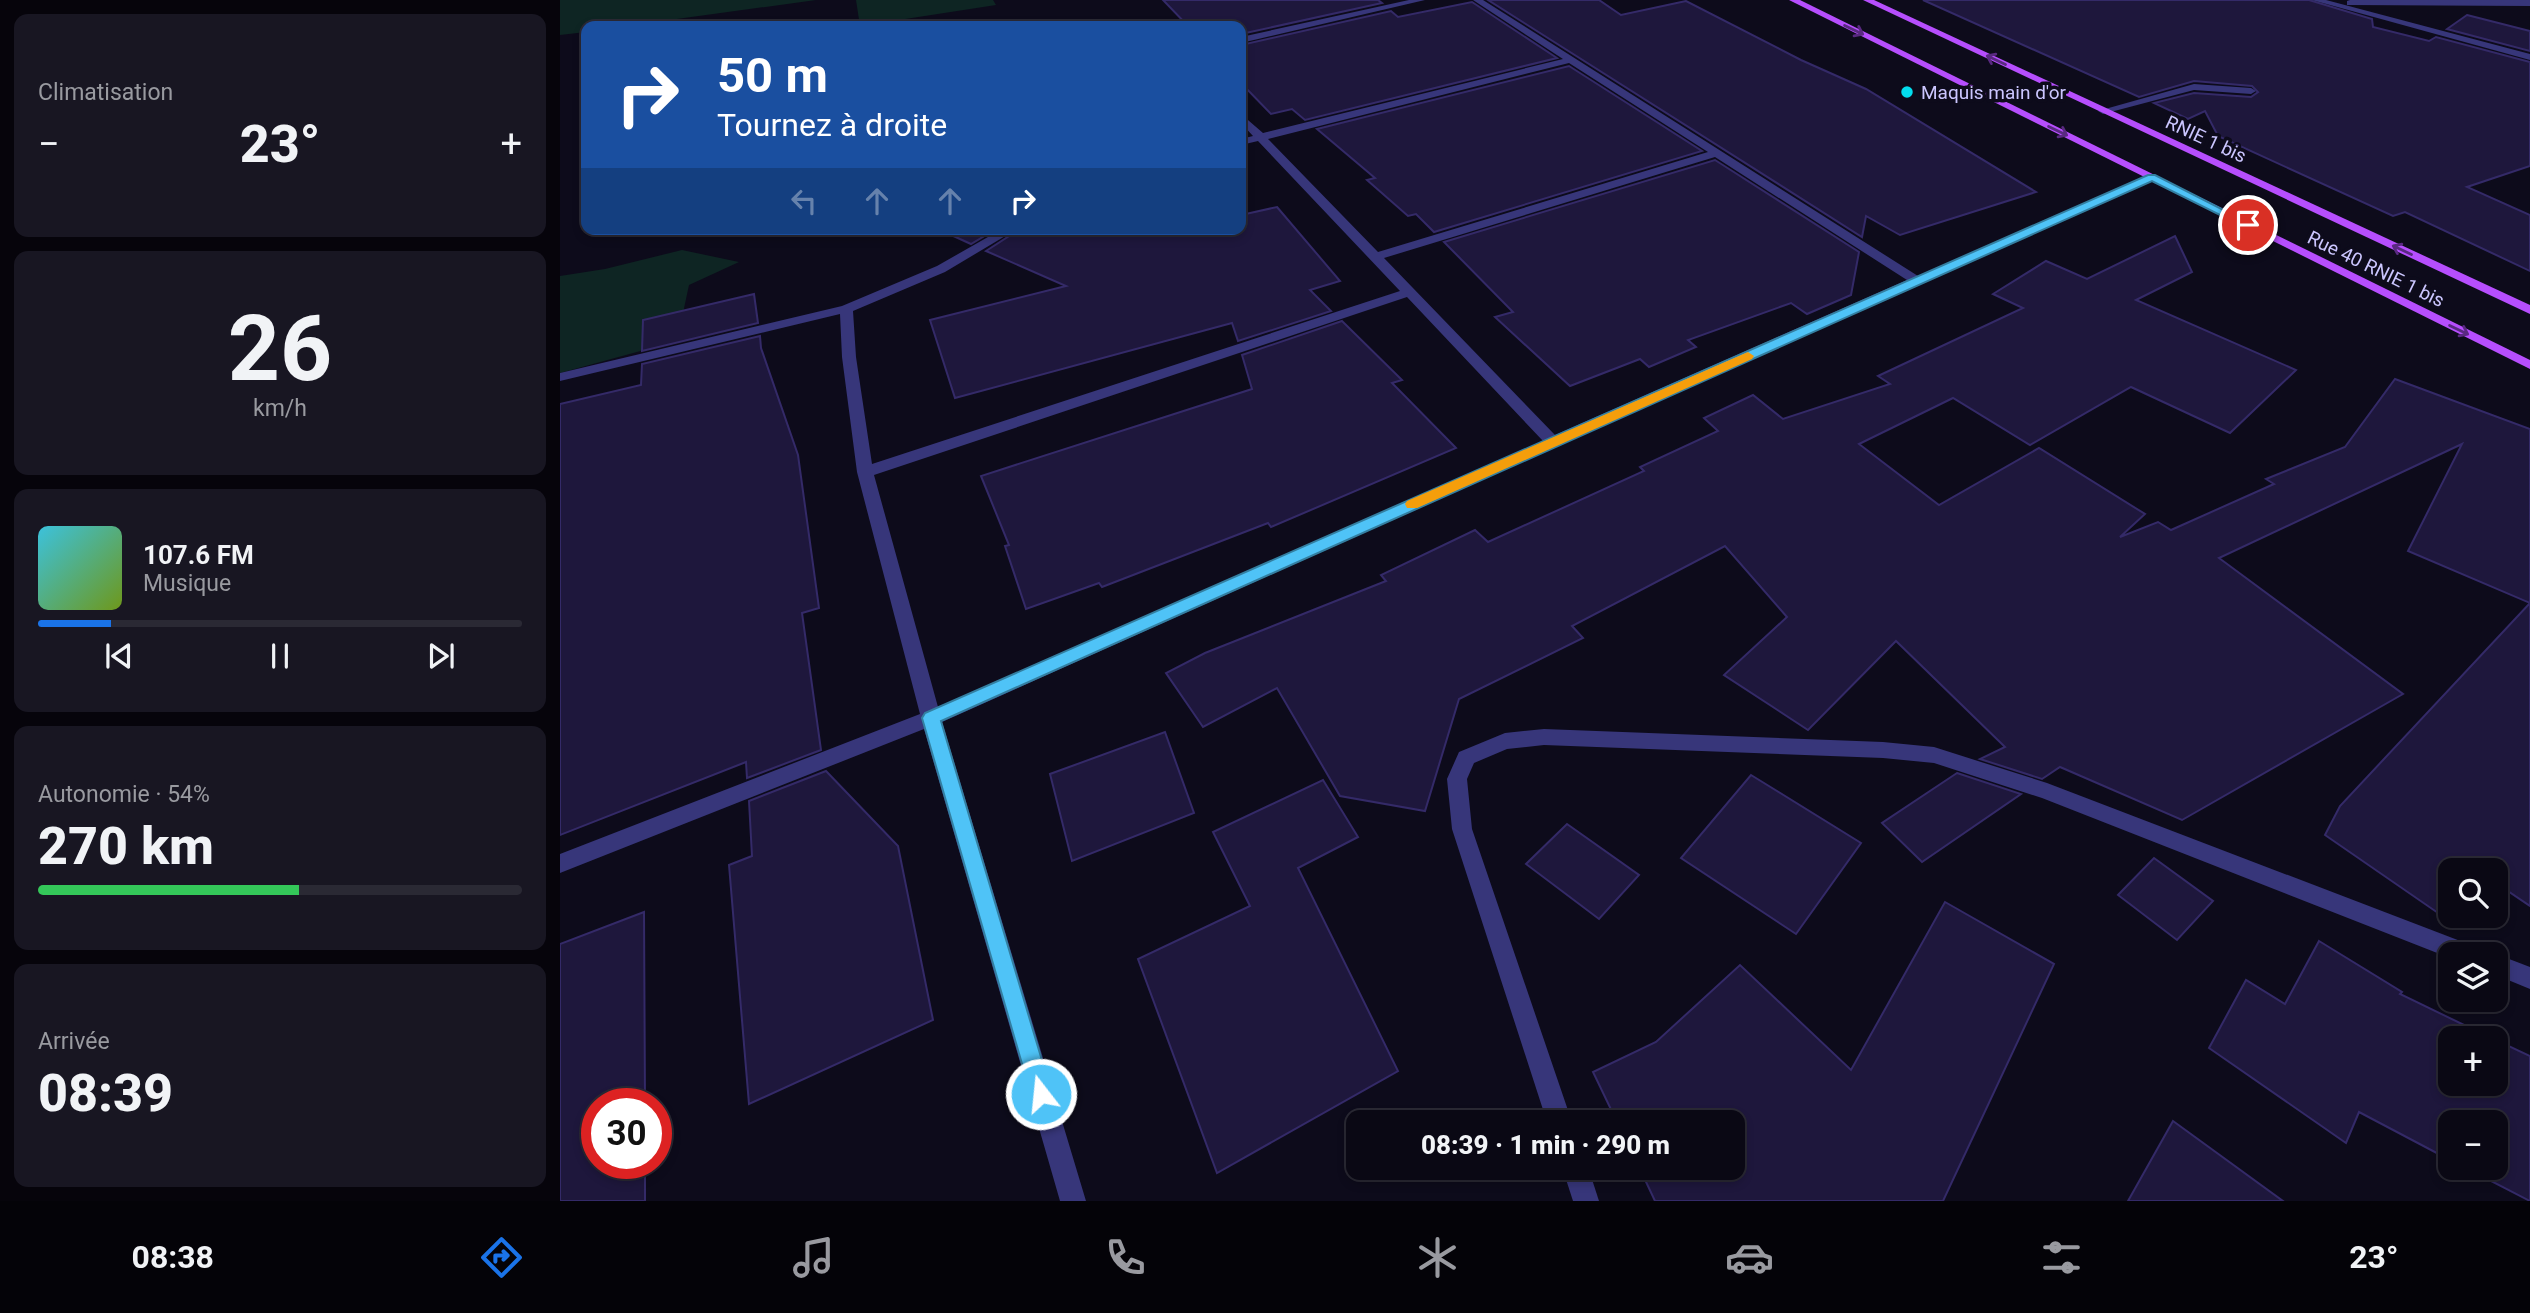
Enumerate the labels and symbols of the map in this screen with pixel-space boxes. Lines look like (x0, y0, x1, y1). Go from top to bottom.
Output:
one-way arrow (1843, 24, 1864, 38)
one-way arrow (1985, 53, 2006, 66)
place label: Maquis main d'or (1921, 81, 2066, 104)
marker: Maquis main d'or (1899, 84, 1915, 100)
street label: RNIE 1 bis (2162, 110, 2250, 168)
one-way arrow (2047, 125, 2068, 138)
pin (2218, 195, 2278, 255)
street label: Rue 40 RNIE 1 bis (2304, 226, 2448, 312)
one-way arrow (2391, 243, 2413, 256)
one-way arrow (2448, 324, 2469, 337)
position arrow (1004, 1057, 1078, 1131)
speed limit sign: 30 (581, 1088, 672, 1179)

